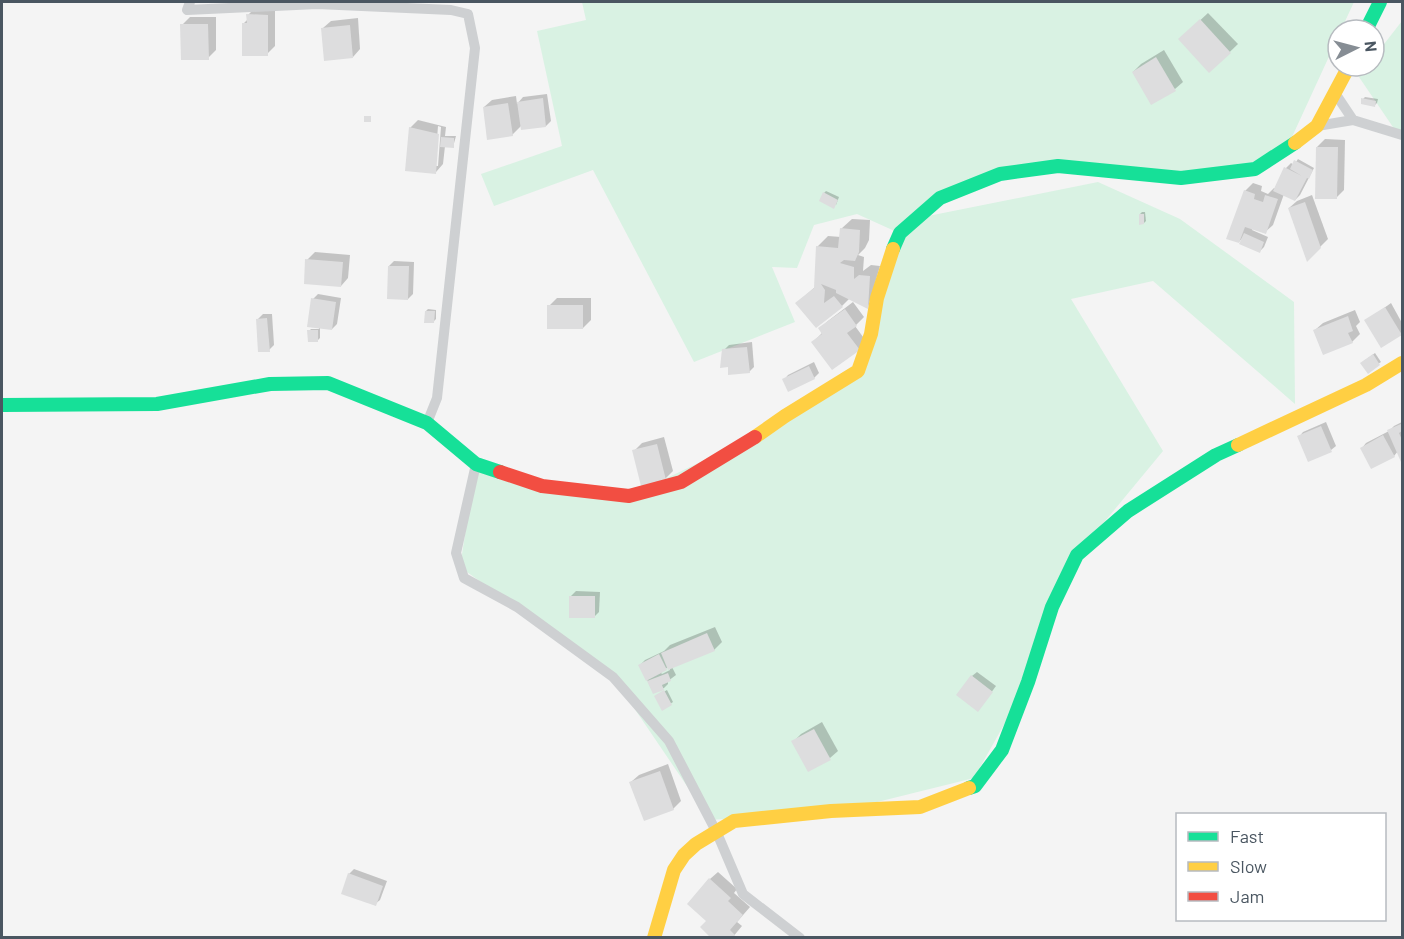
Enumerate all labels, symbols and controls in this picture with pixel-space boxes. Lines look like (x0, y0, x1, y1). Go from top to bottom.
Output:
north arrow (1326, 18, 1386, 78)
text: N (1361, 40, 1381, 53)
legend (1176, 813, 1386, 921)
text: Fast (1230, 825, 1264, 847)
text: Slow (1230, 855, 1267, 877)
text: Jam (1230, 885, 1264, 907)

